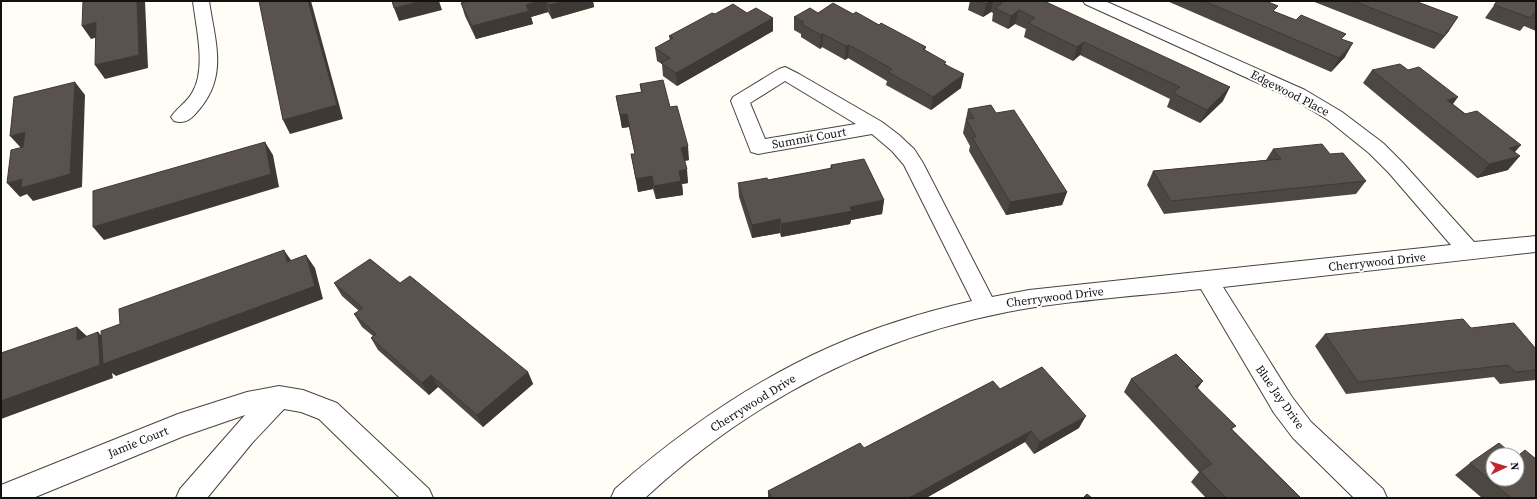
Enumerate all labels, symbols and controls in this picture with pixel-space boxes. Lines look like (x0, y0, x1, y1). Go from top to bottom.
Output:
street label: Edgewood Place (1248, 66, 1332, 120)
street label: Summit Court (771, 124, 847, 152)
street label: Cherrywood Drive (1327, 249, 1427, 275)
street label: Cherrywood Drive (1005, 283, 1105, 311)
street label: Blue Jay Drive (1252, 362, 1308, 432)
street label: Cherrywood Drive (707, 370, 799, 436)
street label: Jamie Court (105, 423, 171, 462)
north arrow (1485, 447, 1525, 487)
text: N (1507, 462, 1522, 471)

